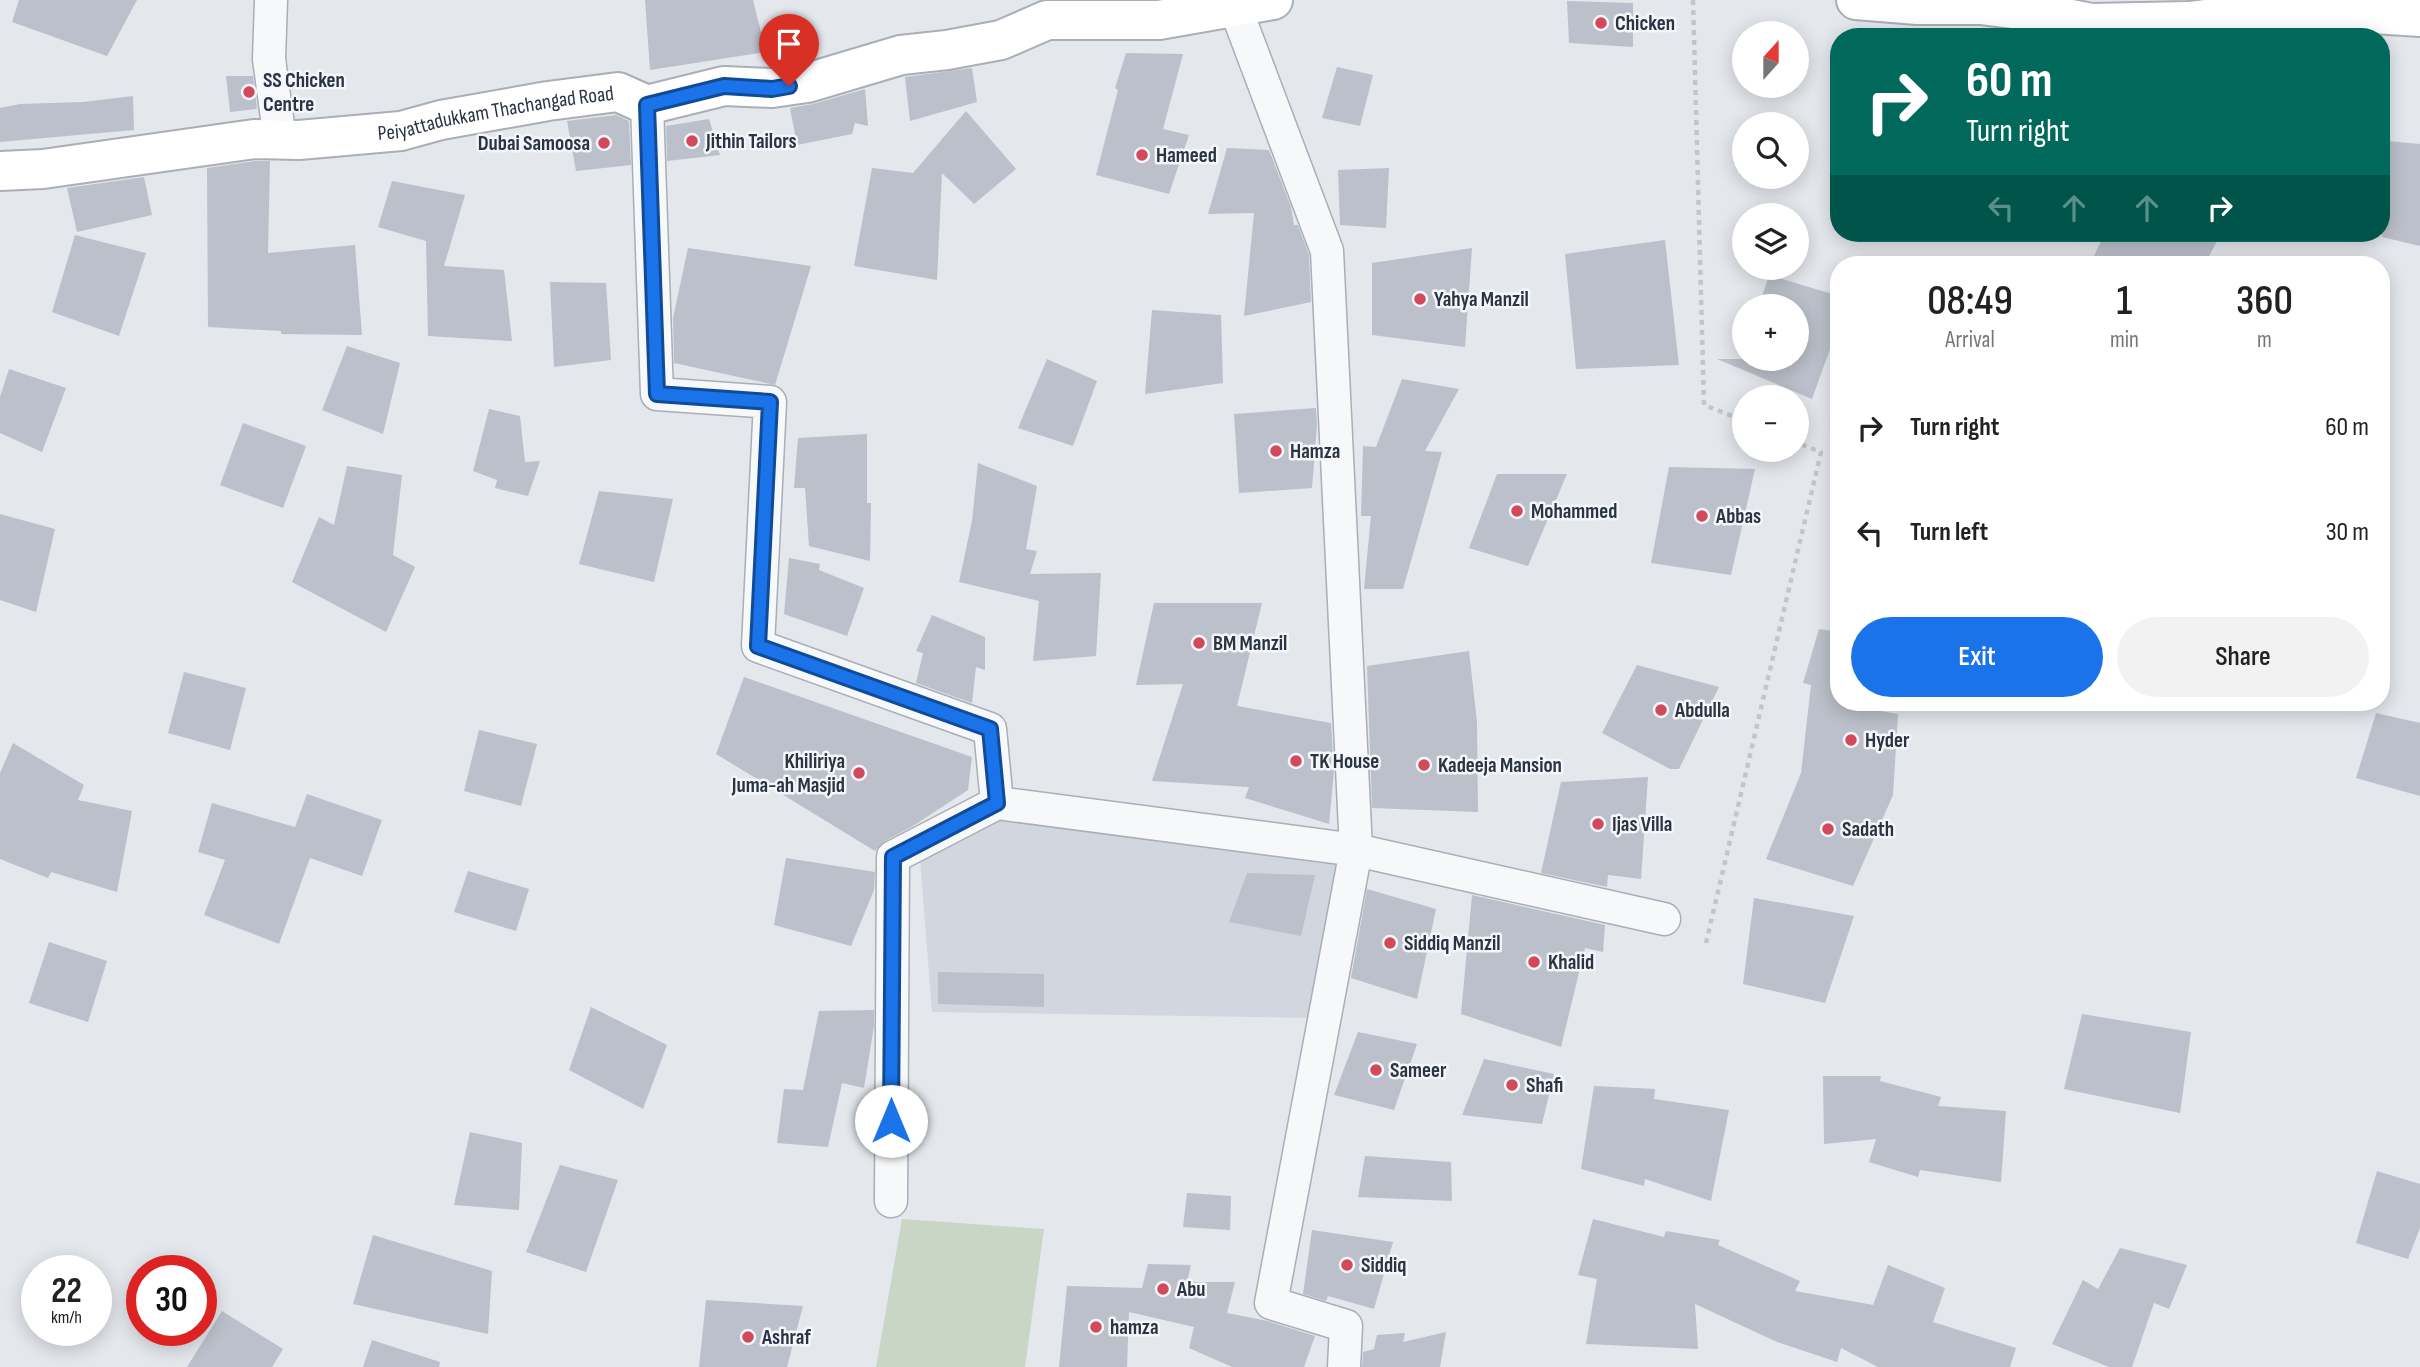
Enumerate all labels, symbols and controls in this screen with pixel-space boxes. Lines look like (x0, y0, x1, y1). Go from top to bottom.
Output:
place label: Chicken (1615, 11, 1675, 36)
pin (759, 14, 819, 86)
marker: Chicken (1593, 15, 1609, 31)
north arrow (1732, 21, 1810, 98)
map controls (1732, 21, 1809, 462)
icon: arrive (770, 25, 808, 63)
text: 60 m (1966, 52, 2053, 111)
icon: right (1851, 56, 1942, 147)
place label: SS Chicken Centre (263, 68, 345, 117)
street label: Peiyattadukkam Thachangad Road (377, 80, 615, 146)
marker: SS Chicken Centre (241, 84, 257, 100)
button: search (1732, 112, 1809, 189)
text: Turn right (1966, 112, 2070, 151)
place label: Jithin Tailors (705, 129, 797, 154)
place label: Dubai Samoosa (478, 131, 590, 156)
marker: Jithin Tailors (684, 133, 700, 149)
marker: Dubai Samoosa (596, 135, 612, 151)
place label: Hameed (1156, 143, 1217, 168)
marker: Hameed (1134, 147, 1150, 163)
icon: left (1982, 189, 2020, 227)
icon: ahead (2055, 189, 2093, 227)
icon: ahead (2128, 189, 2166, 227)
icon: right (2201, 189, 2239, 227)
button: layers (1732, 203, 1809, 280)
text: 08:49 (1927, 276, 2013, 327)
text: 1 (2116, 276, 2132, 327)
text: 360 (2236, 276, 2293, 327)
place label: Yahya Manzil (1434, 287, 1529, 312)
marker: Yahya Manzil (1412, 291, 1428, 307)
button: + (1732, 294, 1809, 371)
text: Arrival (1945, 326, 1995, 354)
text: min (2110, 326, 2139, 354)
text: m (2257, 326, 2272, 354)
button: − (1732, 385, 1809, 462)
icon: right (1851, 409, 1889, 447)
text: Turn right (1910, 412, 1999, 443)
text: 60 m (2325, 412, 2369, 443)
place label: Hamza (1290, 439, 1340, 464)
marker: Hamza (1268, 443, 1284, 459)
place label: Mohammed (1531, 499, 1617, 524)
marker: Mohammed (1509, 503, 1525, 519)
place label: Abbas (1715, 504, 1761, 529)
marker: Abbas (1694, 508, 1710, 524)
icon: left (1851, 514, 1889, 552)
text: Turn left (1910, 517, 1988, 548)
text: 30 m (2326, 517, 2369, 548)
button: Exit (1851, 617, 2103, 697)
button: Share (2117, 617, 2369, 697)
place label: BM Manzil (1213, 631, 1287, 656)
marker: BM Manzil (1191, 635, 1207, 651)
place label: Abdulla (1674, 698, 1730, 723)
marker: Abdulla (1653, 702, 1669, 718)
place label: Hyder (1865, 728, 1910, 753)
marker: Hyder (1843, 732, 1859, 748)
place label: Khiliriya Juma-ah Masjid (731, 749, 845, 798)
place label: TK House (1310, 749, 1379, 774)
marker: TK House (1288, 753, 1304, 769)
place label: Kadeeja Mansion (1438, 753, 1562, 778)
marker: Kadeeja Mansion (1416, 757, 1432, 773)
marker: Khiliriya Juma-ah Masjid (851, 765, 867, 781)
place label: Ijas Villa (1612, 812, 1672, 837)
marker: Ijas Villa (1590, 816, 1606, 832)
place label: Sadath (1842, 817, 1894, 842)
marker: Sadath (1820, 821, 1836, 837)
place label: Siddiq Manzil (1404, 931, 1501, 956)
marker: Siddiq Manzil (1382, 935, 1398, 951)
place label: Khalid (1548, 950, 1594, 975)
marker: Khalid (1526, 954, 1542, 970)
place label: Sameer (1390, 1058, 1447, 1083)
marker: Sameer (1368, 1062, 1384, 1078)
place label: Shafi (1526, 1073, 1563, 1098)
marker: Shafi (1504, 1077, 1520, 1093)
position arrow (854, 1084, 928, 1158)
place label: Siddiq (1361, 1253, 1406, 1278)
speed limit sign: 30 (126, 1255, 217, 1346)
marker: Siddiq (1339, 1257, 1355, 1273)
text: 22 (51, 1270, 82, 1313)
place label: Abu (1176, 1277, 1205, 1302)
marker: Abu (1155, 1281, 1171, 1297)
text: km/h (51, 1307, 82, 1328)
place label: hamza (1110, 1315, 1159, 1340)
marker: hamza (1088, 1319, 1104, 1335)
place label: Ashraf (761, 1325, 811, 1350)
marker: Ashraf (740, 1329, 756, 1345)

